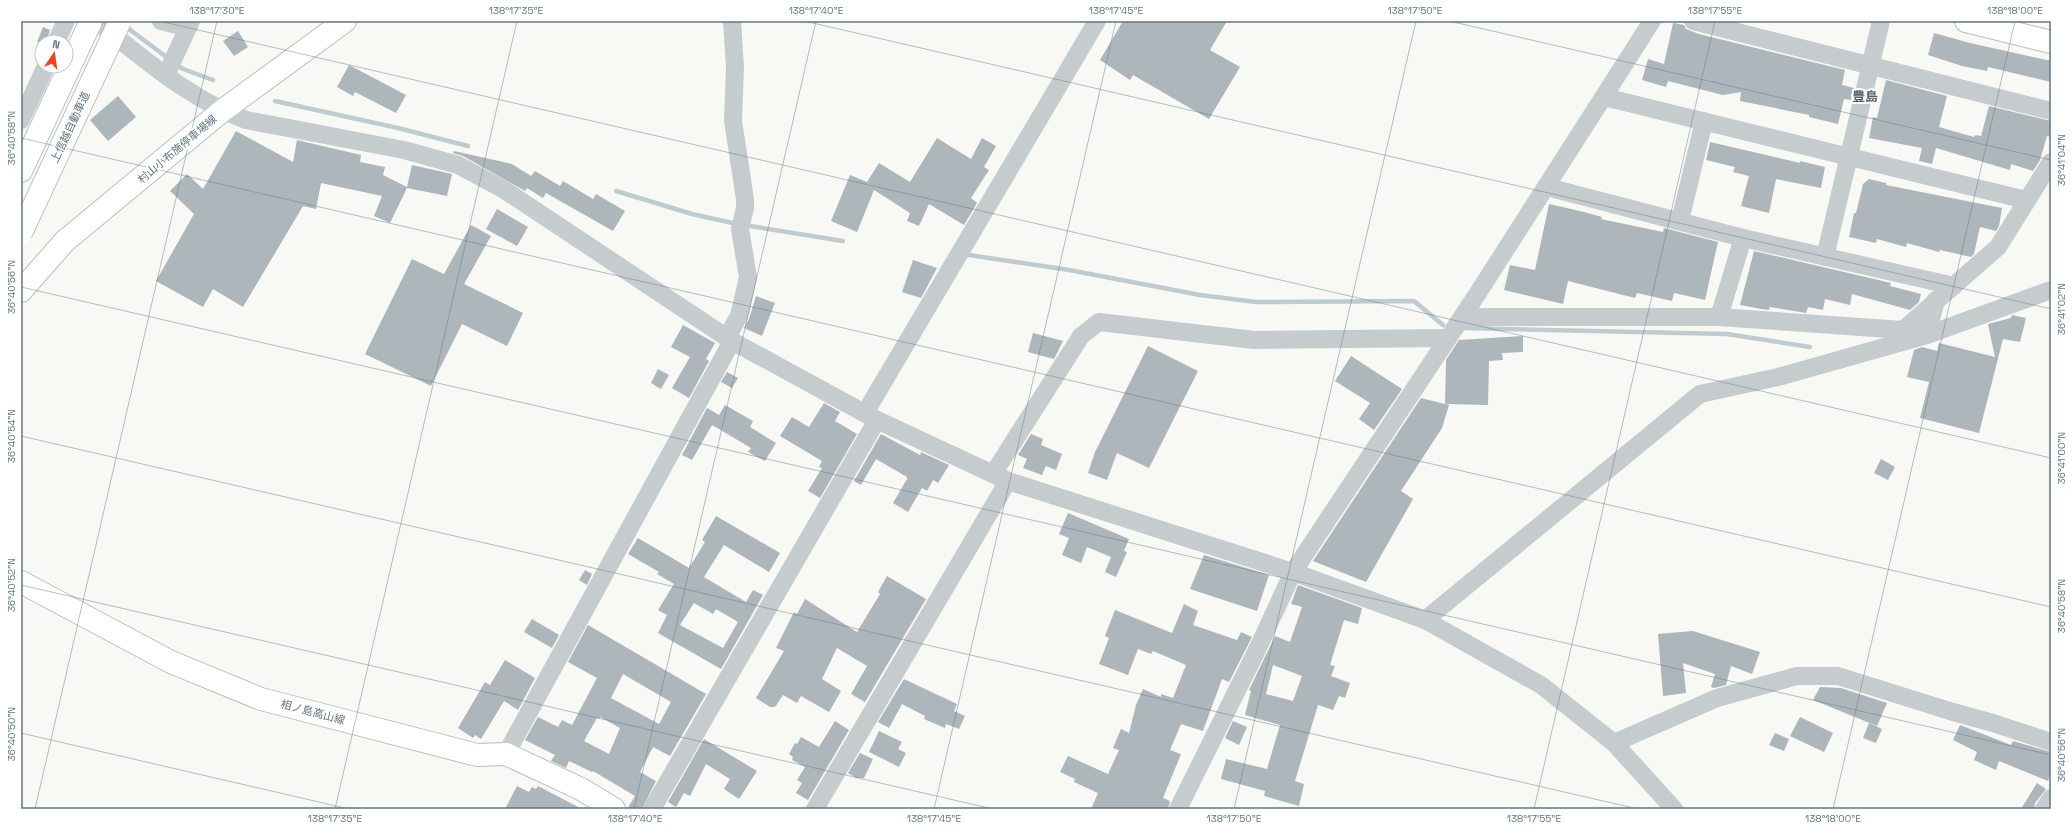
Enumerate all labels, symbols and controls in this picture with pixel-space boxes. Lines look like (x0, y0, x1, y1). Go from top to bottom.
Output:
text: 138°17'30"E (190, 4, 245, 17)
text: 138°17'35"E (489, 4, 544, 17)
text: 138°17'40"E (789, 4, 844, 17)
text: 138°17'45"E (1089, 4, 1144, 17)
text: 138°17'50"E (1388, 4, 1443, 17)
text: 138°17'55"E (1688, 4, 1743, 17)
text: 138°18'00"E (1987, 4, 2043, 17)
north arrow (34, 34, 74, 74)
text: N (51, 37, 61, 52)
district label: 豊島 (1852, 88, 1878, 105)
street label: 上信越自動車道 (47, 89, 93, 165)
text: 36°40'58"N (5, 111, 18, 165)
street label: 村山小布施停車場線 (135, 112, 219, 186)
text: 36°41'04"N (2055, 134, 2068, 186)
text: 36°40'56"N (5, 260, 18, 314)
text: 36°41'02"N (2055, 283, 2068, 335)
text: 36°40'54"N (5, 409, 18, 463)
text: 36°41'00"N (2055, 432, 2068, 484)
text: 36°40'52"N (5, 558, 18, 612)
text: 36°40'58"N (2055, 579, 2068, 633)
street label: 相ノ島高山線 (279, 697, 347, 727)
text: 36°40'50"N (5, 707, 18, 761)
text: 36°40'56"N (2055, 728, 2068, 782)
text: 138°17'35"E (308, 812, 363, 825)
text: 138°17'40"E (608, 812, 663, 825)
text: 138°17'45"E (907, 812, 962, 825)
text: 138°17'50"E (1207, 812, 1262, 825)
text: 138°17'55"E (1507, 812, 1562, 825)
text: 138°18'00"E (1805, 812, 1861, 825)

